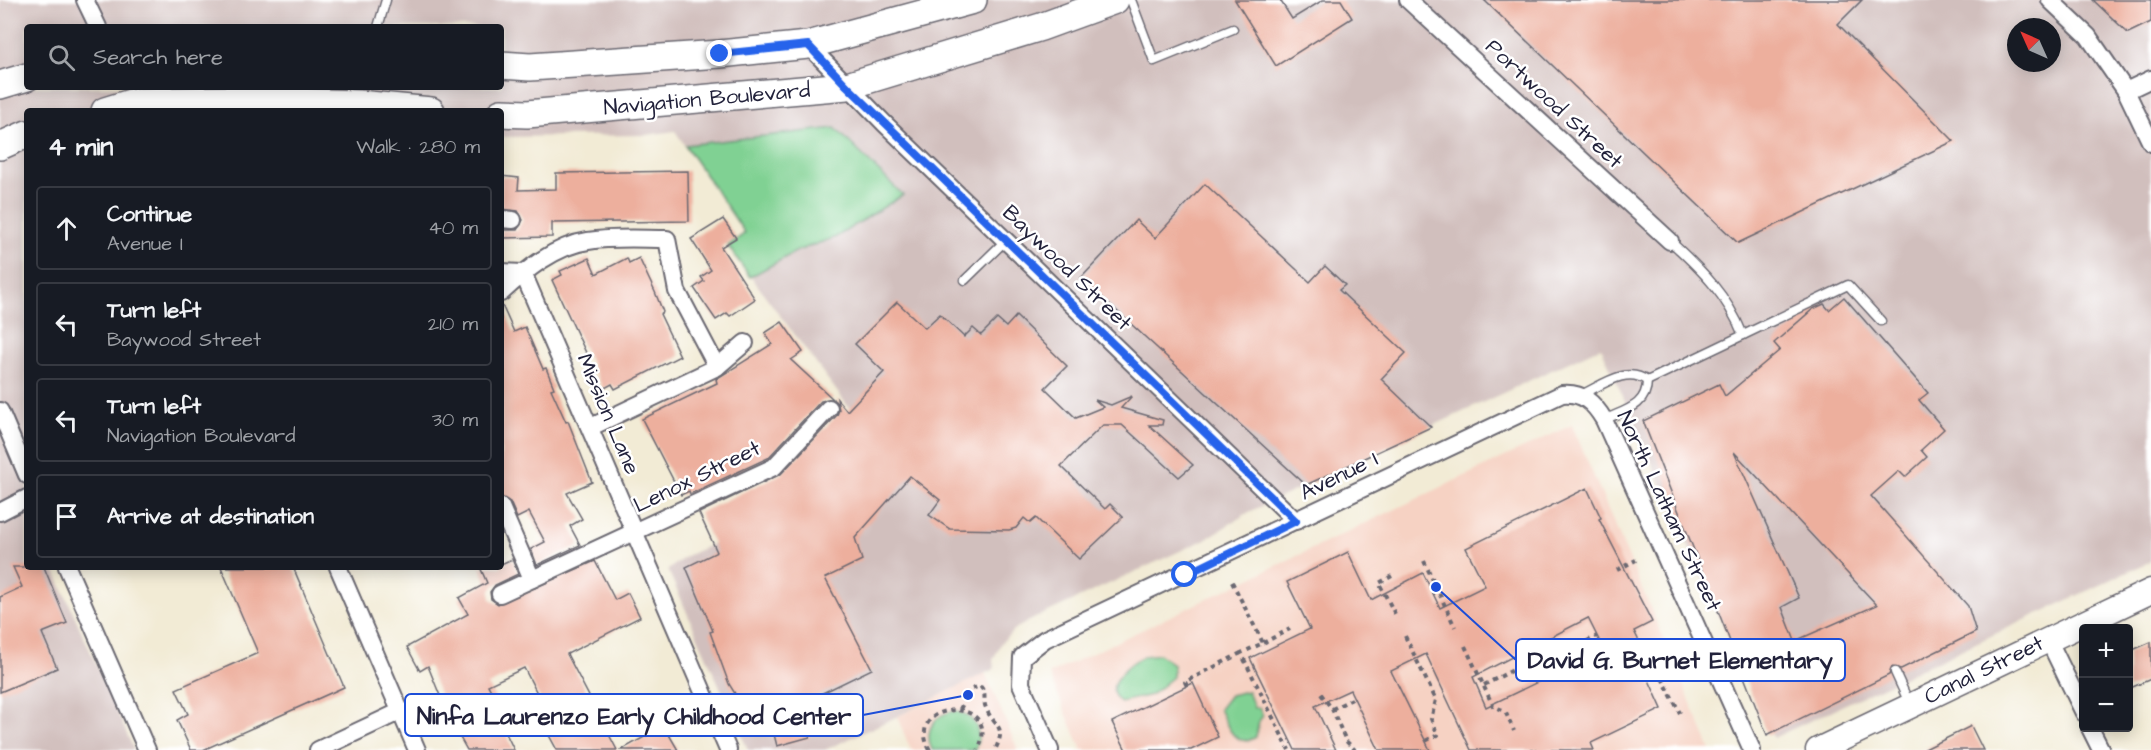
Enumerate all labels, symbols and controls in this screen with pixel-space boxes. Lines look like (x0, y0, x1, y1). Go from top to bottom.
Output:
north arrow (2007, 18, 2061, 72)
search box (24, 24, 504, 90)
street label: Portwood Street (1478, 32, 1630, 176)
route end (706, 40, 732, 66)
icon: search (45, 41, 78, 74)
text: Search here (93, 42, 223, 73)
street label: Navigation Boulevard (602, 75, 812, 124)
text: 4 min (48, 129, 113, 165)
text: Walk · 280 m (356, 133, 480, 161)
street label: Baywood Street (995, 198, 1139, 339)
text: Continue (107, 199, 192, 230)
icon: ahead (50, 212, 83, 245)
text: 40 m (428, 214, 478, 242)
text: Avenue I (107, 230, 183, 258)
text: Turn left (107, 295, 201, 326)
icon: left (50, 308, 83, 341)
text: 210 m (428, 310, 478, 338)
text: Baywood Street (107, 326, 261, 354)
street label: Mission Lane (569, 349, 647, 479)
text: Turn left (107, 391, 201, 422)
icon: left (50, 404, 83, 437)
text: 30 m (432, 406, 478, 434)
street label: North Latham Street (1609, 406, 1729, 616)
text: Navigation Boulevard (107, 422, 295, 450)
street label: Lenox Street (628, 433, 766, 521)
street label: Avenue I (1295, 444, 1383, 508)
icon: arrive (50, 500, 83, 533)
text: Arrive at destination (107, 501, 314, 532)
route start (1171, 561, 1197, 587)
map controls (2079, 624, 2133, 732)
button: + (2079, 624, 2133, 678)
street label: Canal Street (1919, 628, 2049, 712)
callout: David G. Burnet Elementary (1516, 639, 1845, 681)
text: David G. Burnet Elementary (1527, 644, 1833, 680)
button: − (2079, 678, 2133, 732)
callout: Ninfa Laurenzo Early Childhood Center (405, 694, 863, 736)
text: Ninfa Laurenzo Early Childhood Center (417, 700, 852, 736)

